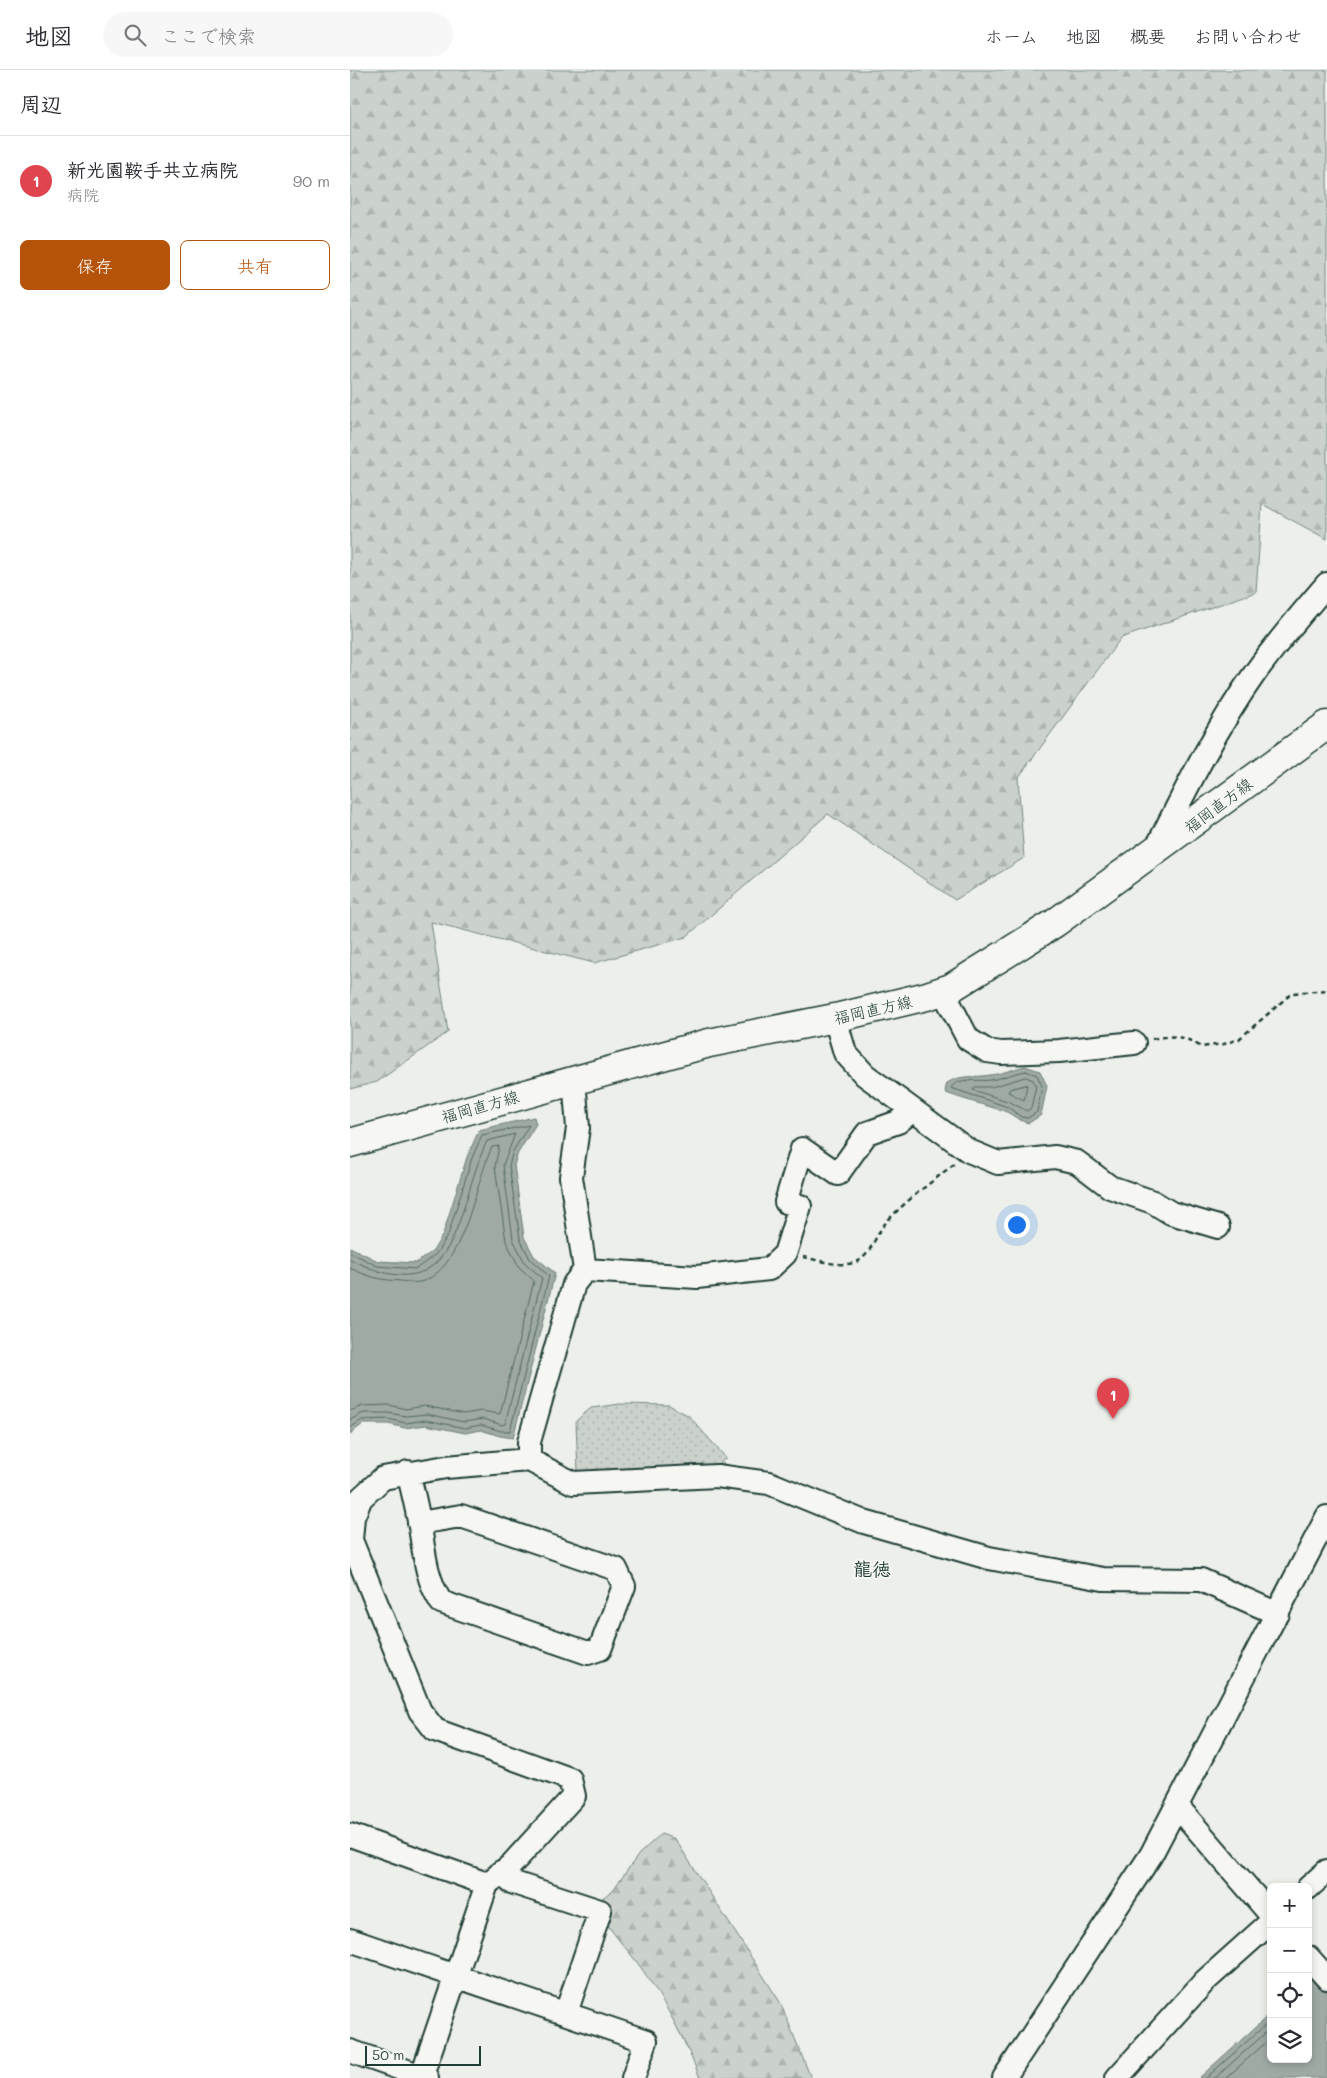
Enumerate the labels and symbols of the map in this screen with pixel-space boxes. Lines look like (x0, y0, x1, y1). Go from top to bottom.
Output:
street label: 福岡直方線 (1180, 773, 1256, 837)
street label: 福岡直方線 (832, 990, 914, 1028)
street label: 福岡直方線 (439, 1085, 521, 1127)
your location (1004, 1212, 1030, 1238)
pin: 1 (1097, 1378, 1129, 1419)
district label: 龍徳 (853, 1556, 891, 1581)
scale bar (365, 2043, 481, 2066)

